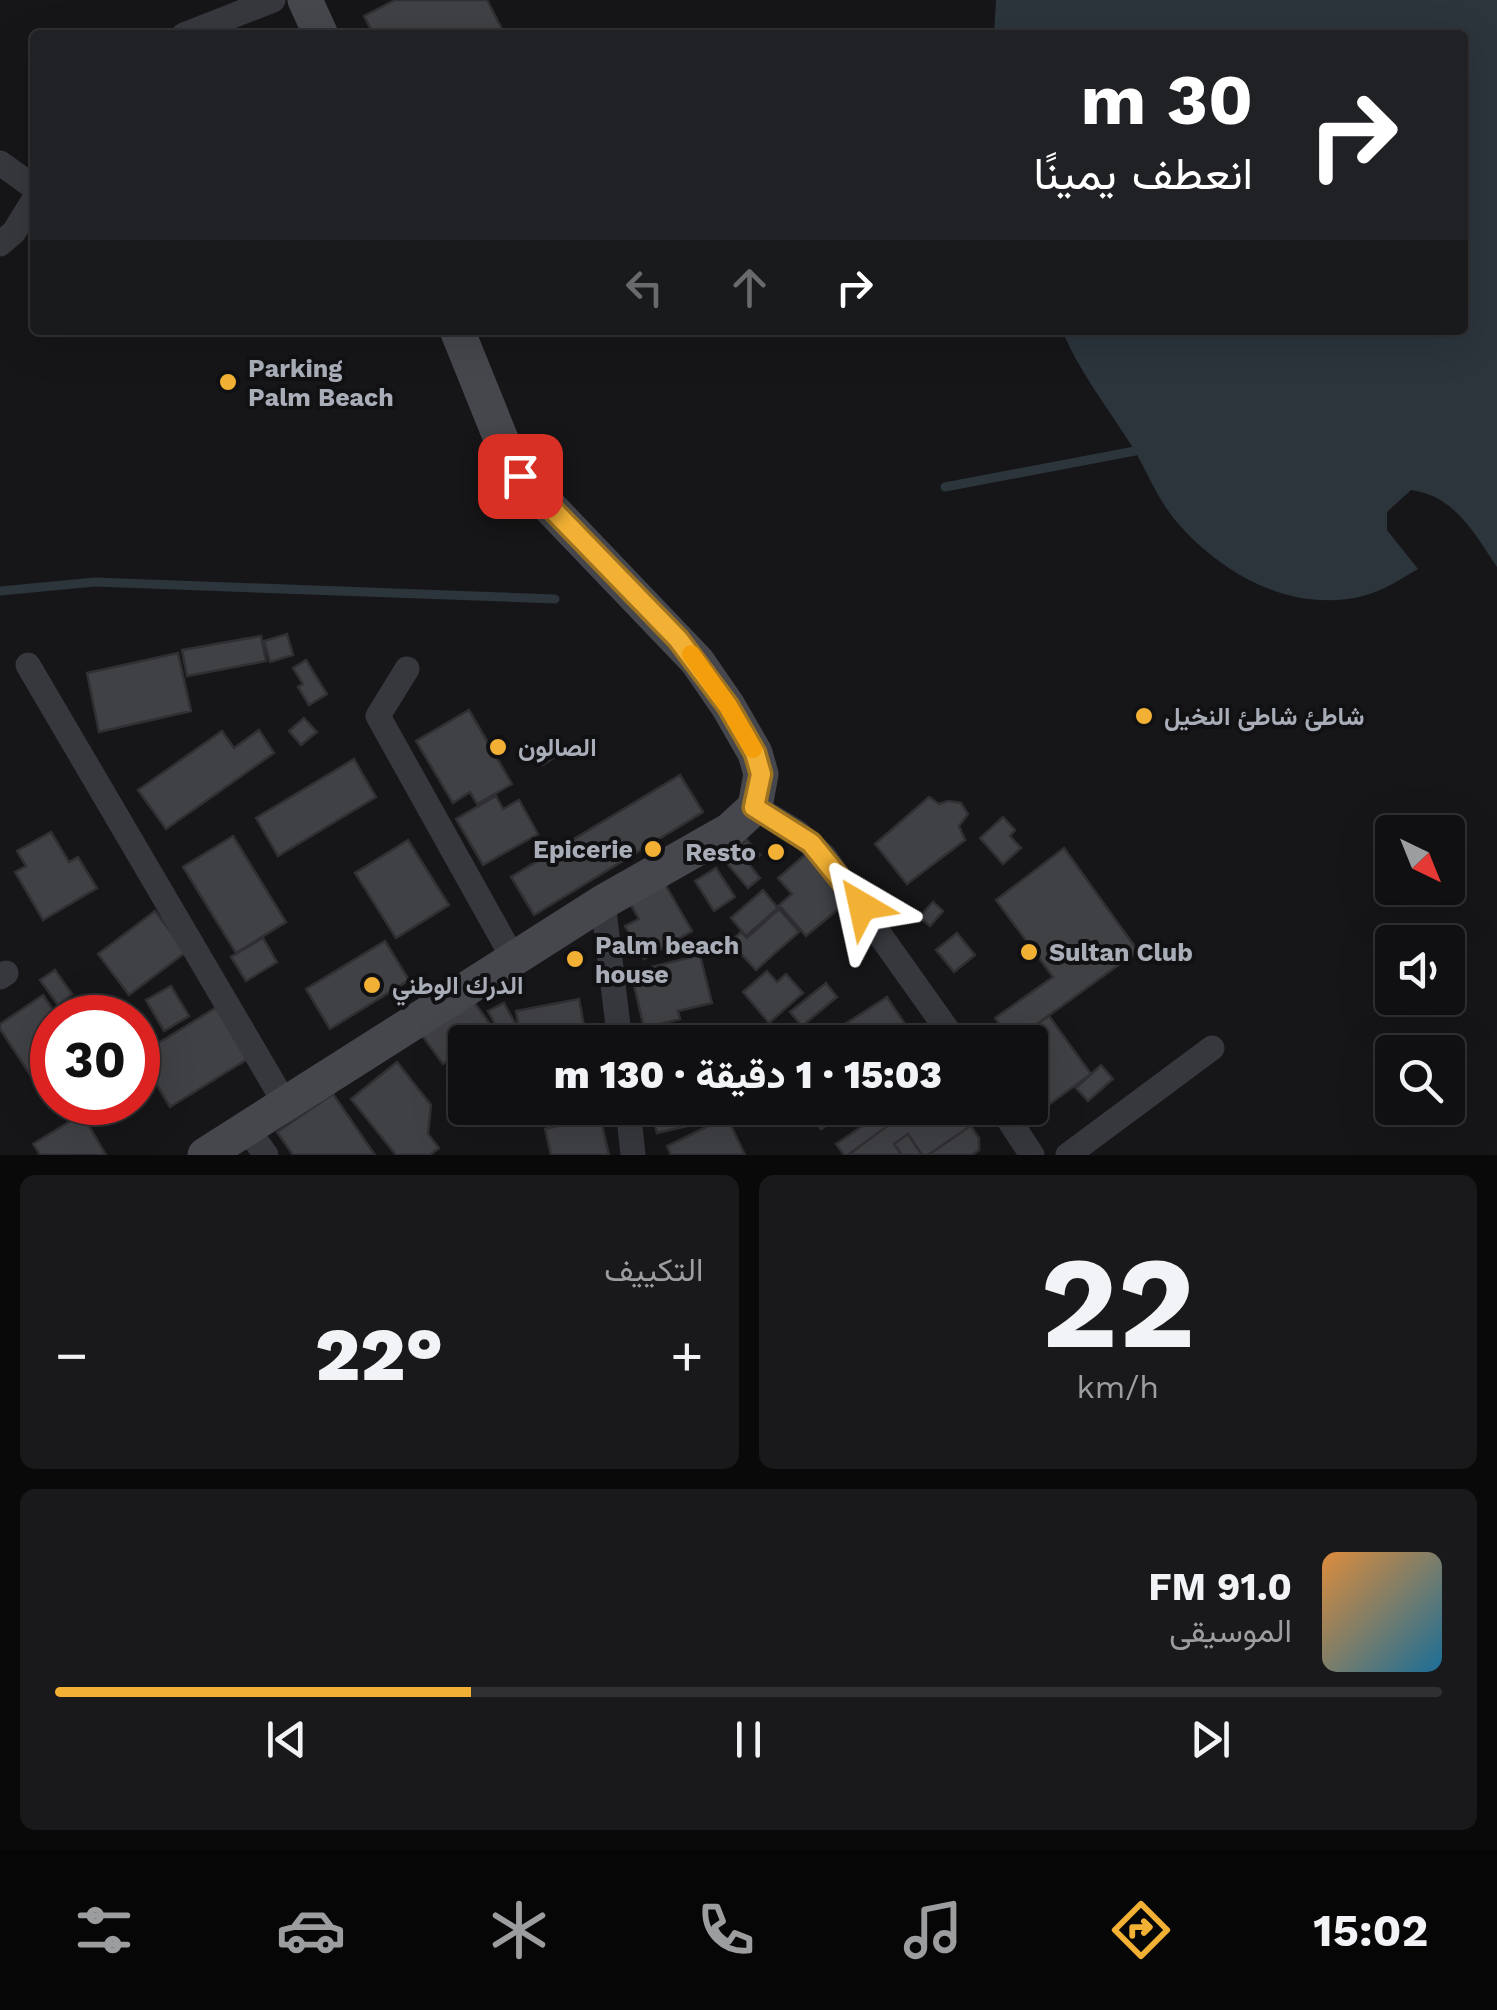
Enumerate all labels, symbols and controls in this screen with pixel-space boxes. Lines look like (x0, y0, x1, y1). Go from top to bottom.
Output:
text: 30 m (1081, 59, 1253, 141)
icon: right (1288, 70, 1418, 200)
text: انعطف يمينًا (1033, 147, 1253, 200)
icon: left (617, 260, 672, 315)
icon: ahead (722, 260, 777, 315)
icon: right (827, 260, 882, 315)
place label: Parking Palm Beach (248, 354, 394, 412)
marker: Parking Palm Beach (217, 371, 239, 393)
pin (478, 434, 563, 519)
icon: arrive (493, 449, 548, 504)
place label: شاطئ شاطئ النخيل (1164, 702, 1364, 732)
marker: شاطئ شاطئ النخيل (1133, 705, 1155, 727)
place label: الصالون (518, 733, 597, 763)
marker: الصالون (487, 736, 509, 758)
north arrow (1375, 815, 1465, 905)
map controls (1375, 815, 1465, 1125)
place label: Epicerie (533, 835, 633, 864)
marker: Epicerie (642, 838, 664, 860)
place label: Resto (685, 838, 756, 867)
marker: Resto (765, 841, 787, 863)
position arrow (810, 854, 914, 958)
button: sound (1375, 925, 1465, 1015)
place label: Palm beach house (595, 931, 739, 989)
place label: Sultan Club (1049, 938, 1193, 967)
marker: Sultan Club (1018, 941, 1040, 963)
marker: Palm beach house (564, 948, 586, 970)
place label: الدرك الوطني (392, 971, 523, 1006)
marker: الدرك الوطني (361, 974, 383, 996)
speed limit sign: 30 (30, 995, 160, 1125)
button: search (1375, 1035, 1465, 1125)
text: 15:03 · 1 دقيقة · 130 m (554, 1053, 942, 1097)
text: 22 (1040, 1226, 1195, 1379)
text: التكييف (604, 1251, 704, 1289)
text: 22° (315, 1310, 443, 1398)
text: − (55, 1323, 88, 1387)
text: + (670, 1323, 703, 1387)
text: km/h (1077, 1368, 1159, 1406)
text: 91.0 FM (1148, 1565, 1292, 1609)
text: الموسيقى (1169, 1612, 1292, 1650)
icon: previous (259, 1712, 314, 1767)
icon: pause (721, 1712, 776, 1767)
icon: next (1183, 1712, 1238, 1767)
icon: filters (69, 1895, 139, 1965)
icon: car (276, 1895, 346, 1965)
icon: climate (484, 1895, 554, 1965)
icon: phone (691, 1895, 761, 1965)
icon: music (898, 1895, 968, 1965)
icon: directions (1106, 1895, 1176, 1965)
text: 15:02 (1313, 1904, 1428, 1957)

